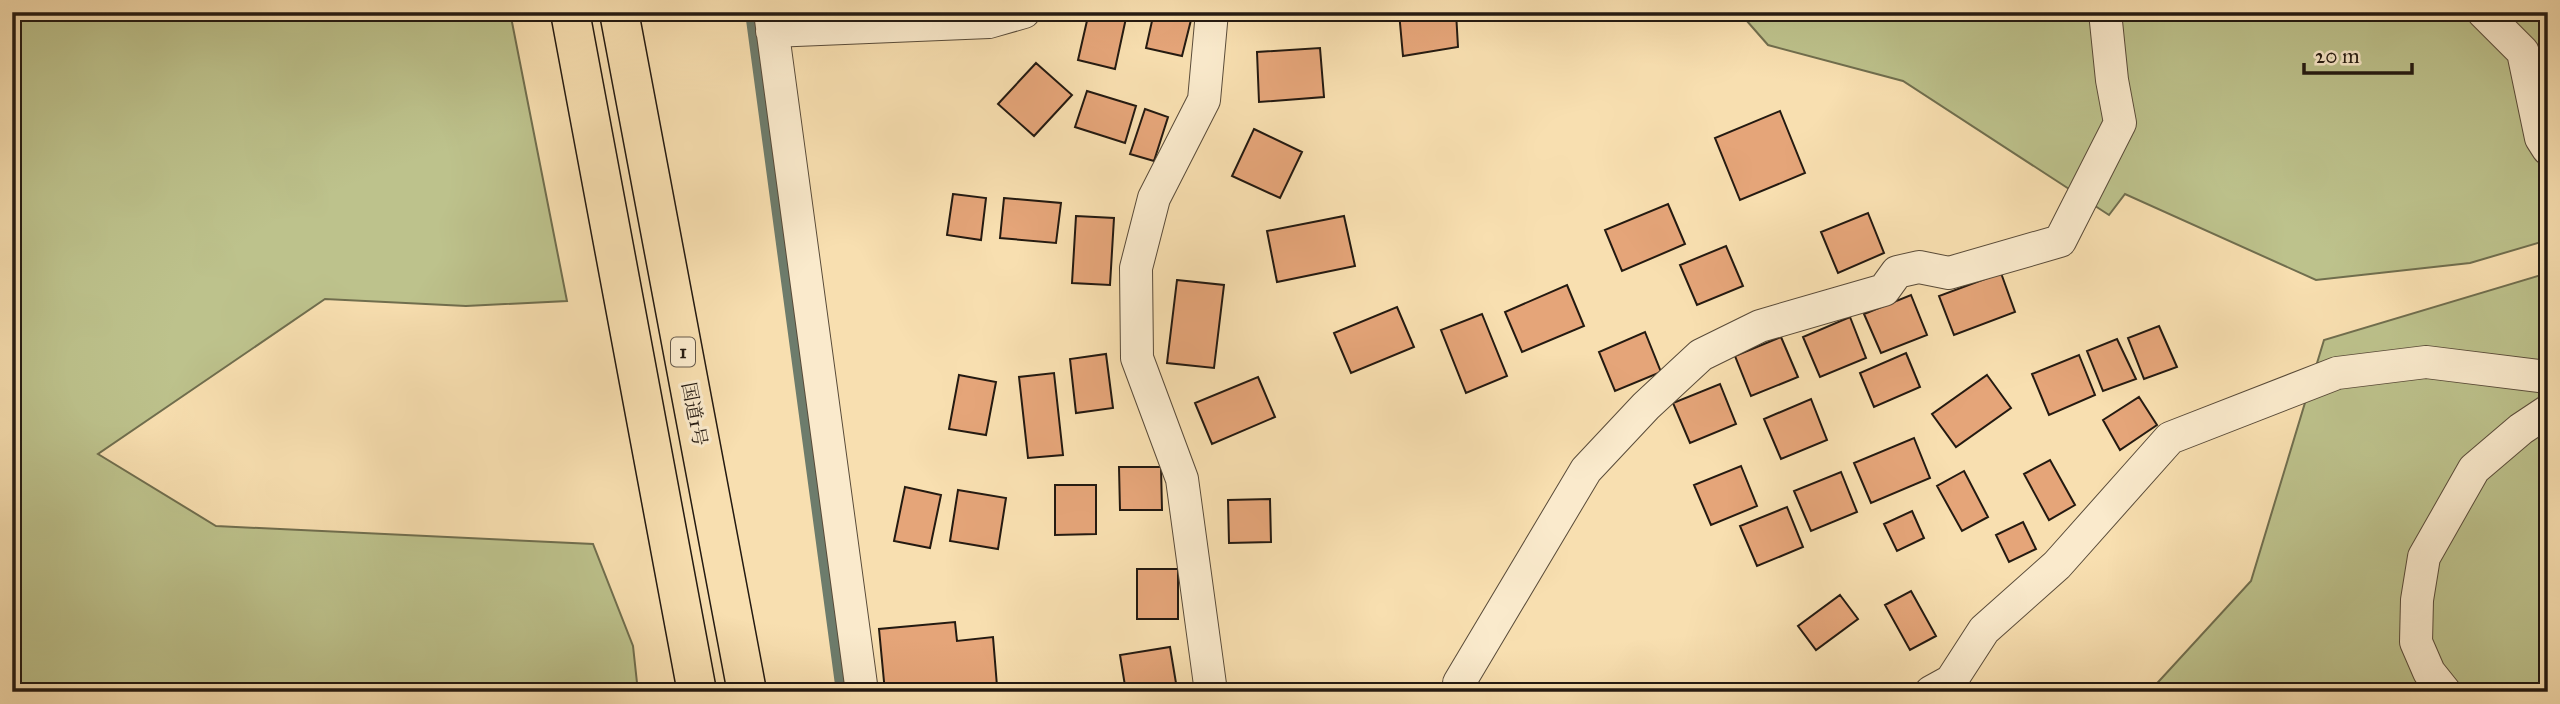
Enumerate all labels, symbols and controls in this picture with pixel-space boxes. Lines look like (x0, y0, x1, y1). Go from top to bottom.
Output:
scale bar (2304, 32, 2413, 76)
text: 20 m (2315, 43, 2360, 69)
road number: 1 (671, 338, 695, 366)
street label: 国道1号 (677, 380, 712, 448)

